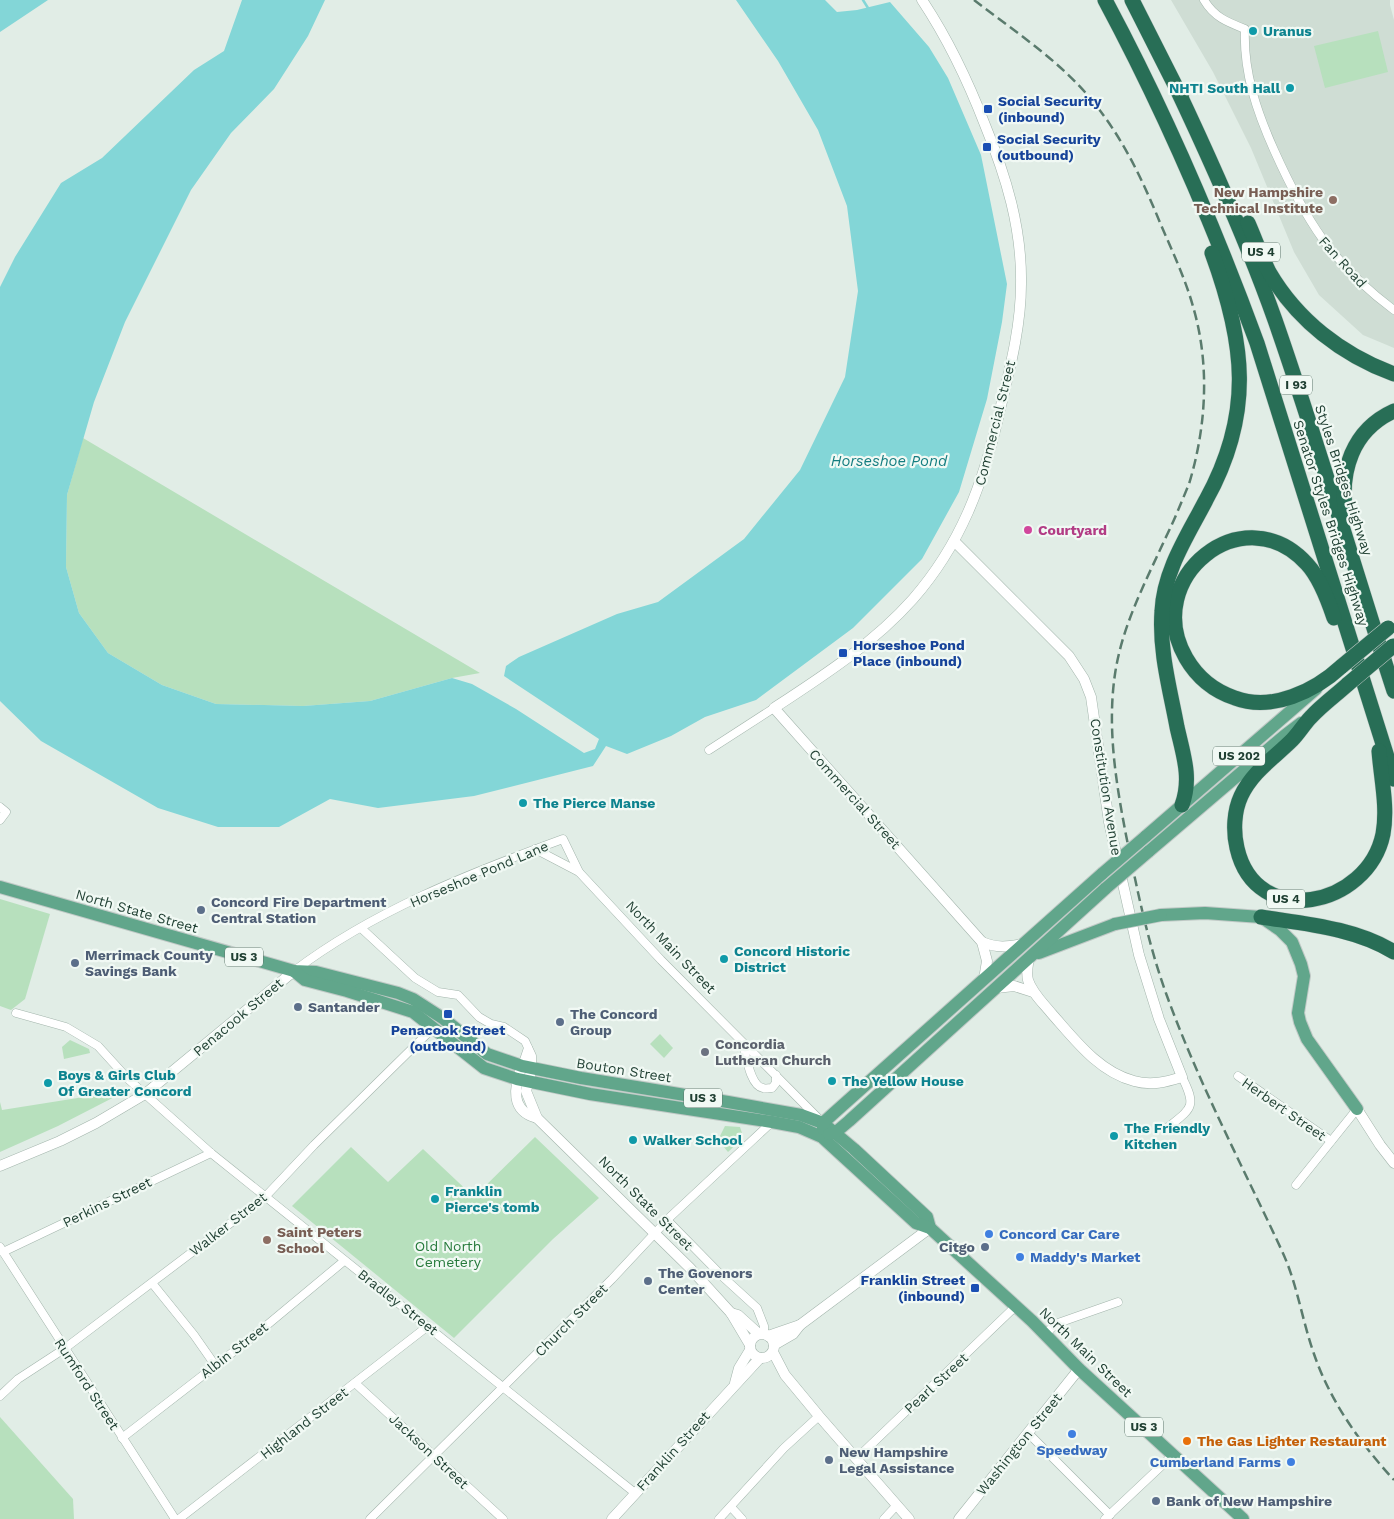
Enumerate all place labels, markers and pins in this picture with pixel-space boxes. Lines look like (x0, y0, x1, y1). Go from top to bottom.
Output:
place label: Uranus (1263, 23, 1312, 39)
marker: Uranus (1247, 25, 1259, 37)
place label: NHTI South Hall (1169, 80, 1280, 96)
marker: NHTI South Hall (1284, 82, 1296, 94)
place label: Social Security (inbound) (998, 93, 1102, 125)
marker: Social Security (inbound) (982, 103, 994, 115)
place label: Social Security (outbound) (997, 131, 1101, 163)
marker: Social Security (outbound) (981, 141, 993, 153)
place label: New Hampshire Technical Institute (1193, 184, 1323, 216)
marker: New Hampshire Technical Institute (1327, 194, 1339, 206)
place label: Courtyard (1038, 522, 1107, 538)
marker: Courtyard (1022, 524, 1034, 536)
place label: Horseshoe Pond Place (inbound) (853, 637, 965, 669)
marker: Horseshoe Pond Place (inbound) (837, 647, 849, 659)
place label: The Pierce Manse (533, 795, 655, 811)
marker: The Pierce Manse (517, 797, 529, 809)
place label: Concord Fire Department Central Station (211, 894, 386, 926)
marker: Concord Fire Department Central Station (195, 904, 207, 916)
place label: Concord Historic District (734, 943, 850, 975)
place label: Merrimack County Savings Bank (85, 947, 213, 979)
marker: Concord Historic District (718, 953, 730, 965)
marker: Merrimack County Savings Bank (69, 957, 81, 969)
place label: Santander (308, 999, 380, 1015)
marker: Santander (292, 1001, 304, 1013)
place label: The Concord Group (570, 1006, 657, 1038)
marker: Penacook Street (outbound) (442, 1008, 454, 1020)
marker: The Concord Group (554, 1016, 566, 1028)
place label: Penacook Street (outbound) (391, 1022, 505, 1054)
place label: Concordia Lutheran Church (715, 1036, 831, 1068)
marker: Concordia Lutheran Church (699, 1046, 711, 1058)
place label: Boys & Girls Club Of Greater Concord (58, 1067, 192, 1099)
place label: The Yellow House (842, 1073, 964, 1089)
marker: The Yellow House (826, 1075, 838, 1087)
marker: Boys & Girls Club Of Greater Concord (42, 1077, 54, 1089)
place label: The Friendly Kitchen (1124, 1120, 1210, 1152)
marker: The Friendly Kitchen (1108, 1130, 1120, 1142)
place label: Walker School (643, 1132, 743, 1148)
marker: Walker School (627, 1134, 639, 1146)
place label: Franklin Pierce's tomb (445, 1183, 540, 1215)
marker: Franklin Pierce's tomb (429, 1193, 441, 1205)
place label: Saint Peters School (277, 1224, 362, 1256)
place label: Concord Car Care (999, 1226, 1120, 1242)
marker: Concord Car Care (983, 1228, 995, 1240)
marker: Saint Peters School (261, 1234, 273, 1246)
place label: Citgo (939, 1239, 975, 1255)
marker: Citgo (979, 1241, 991, 1253)
place label: Maddy's Market (1030, 1249, 1140, 1265)
marker: Maddy's Market (1014, 1251, 1026, 1263)
place label: The Govenors Center (658, 1265, 753, 1297)
place label: Franklin Street (inbound) (861, 1272, 965, 1304)
marker: The Govenors Center (642, 1275, 654, 1287)
marker: Franklin Street (inbound) (969, 1282, 981, 1294)
marker: Speedway (1066, 1428, 1078, 1440)
place label: The Gas Lighter Restaurant (1197, 1433, 1386, 1449)
marker: The Gas Lighter Restaurant (1181, 1435, 1193, 1447)
place label: Speedway (1037, 1442, 1108, 1458)
place label: New Hampshire Legal Assistance (839, 1444, 954, 1476)
marker: New Hampshire Legal Assistance (823, 1454, 835, 1466)
place label: Cumberland Farms (1150, 1454, 1282, 1470)
marker: Cumberland Farms (1285, 1456, 1297, 1468)
place label: Bank of New Hampshire (1166, 1493, 1332, 1509)
marker: Bank of New Hampshire (1150, 1495, 1162, 1507)

